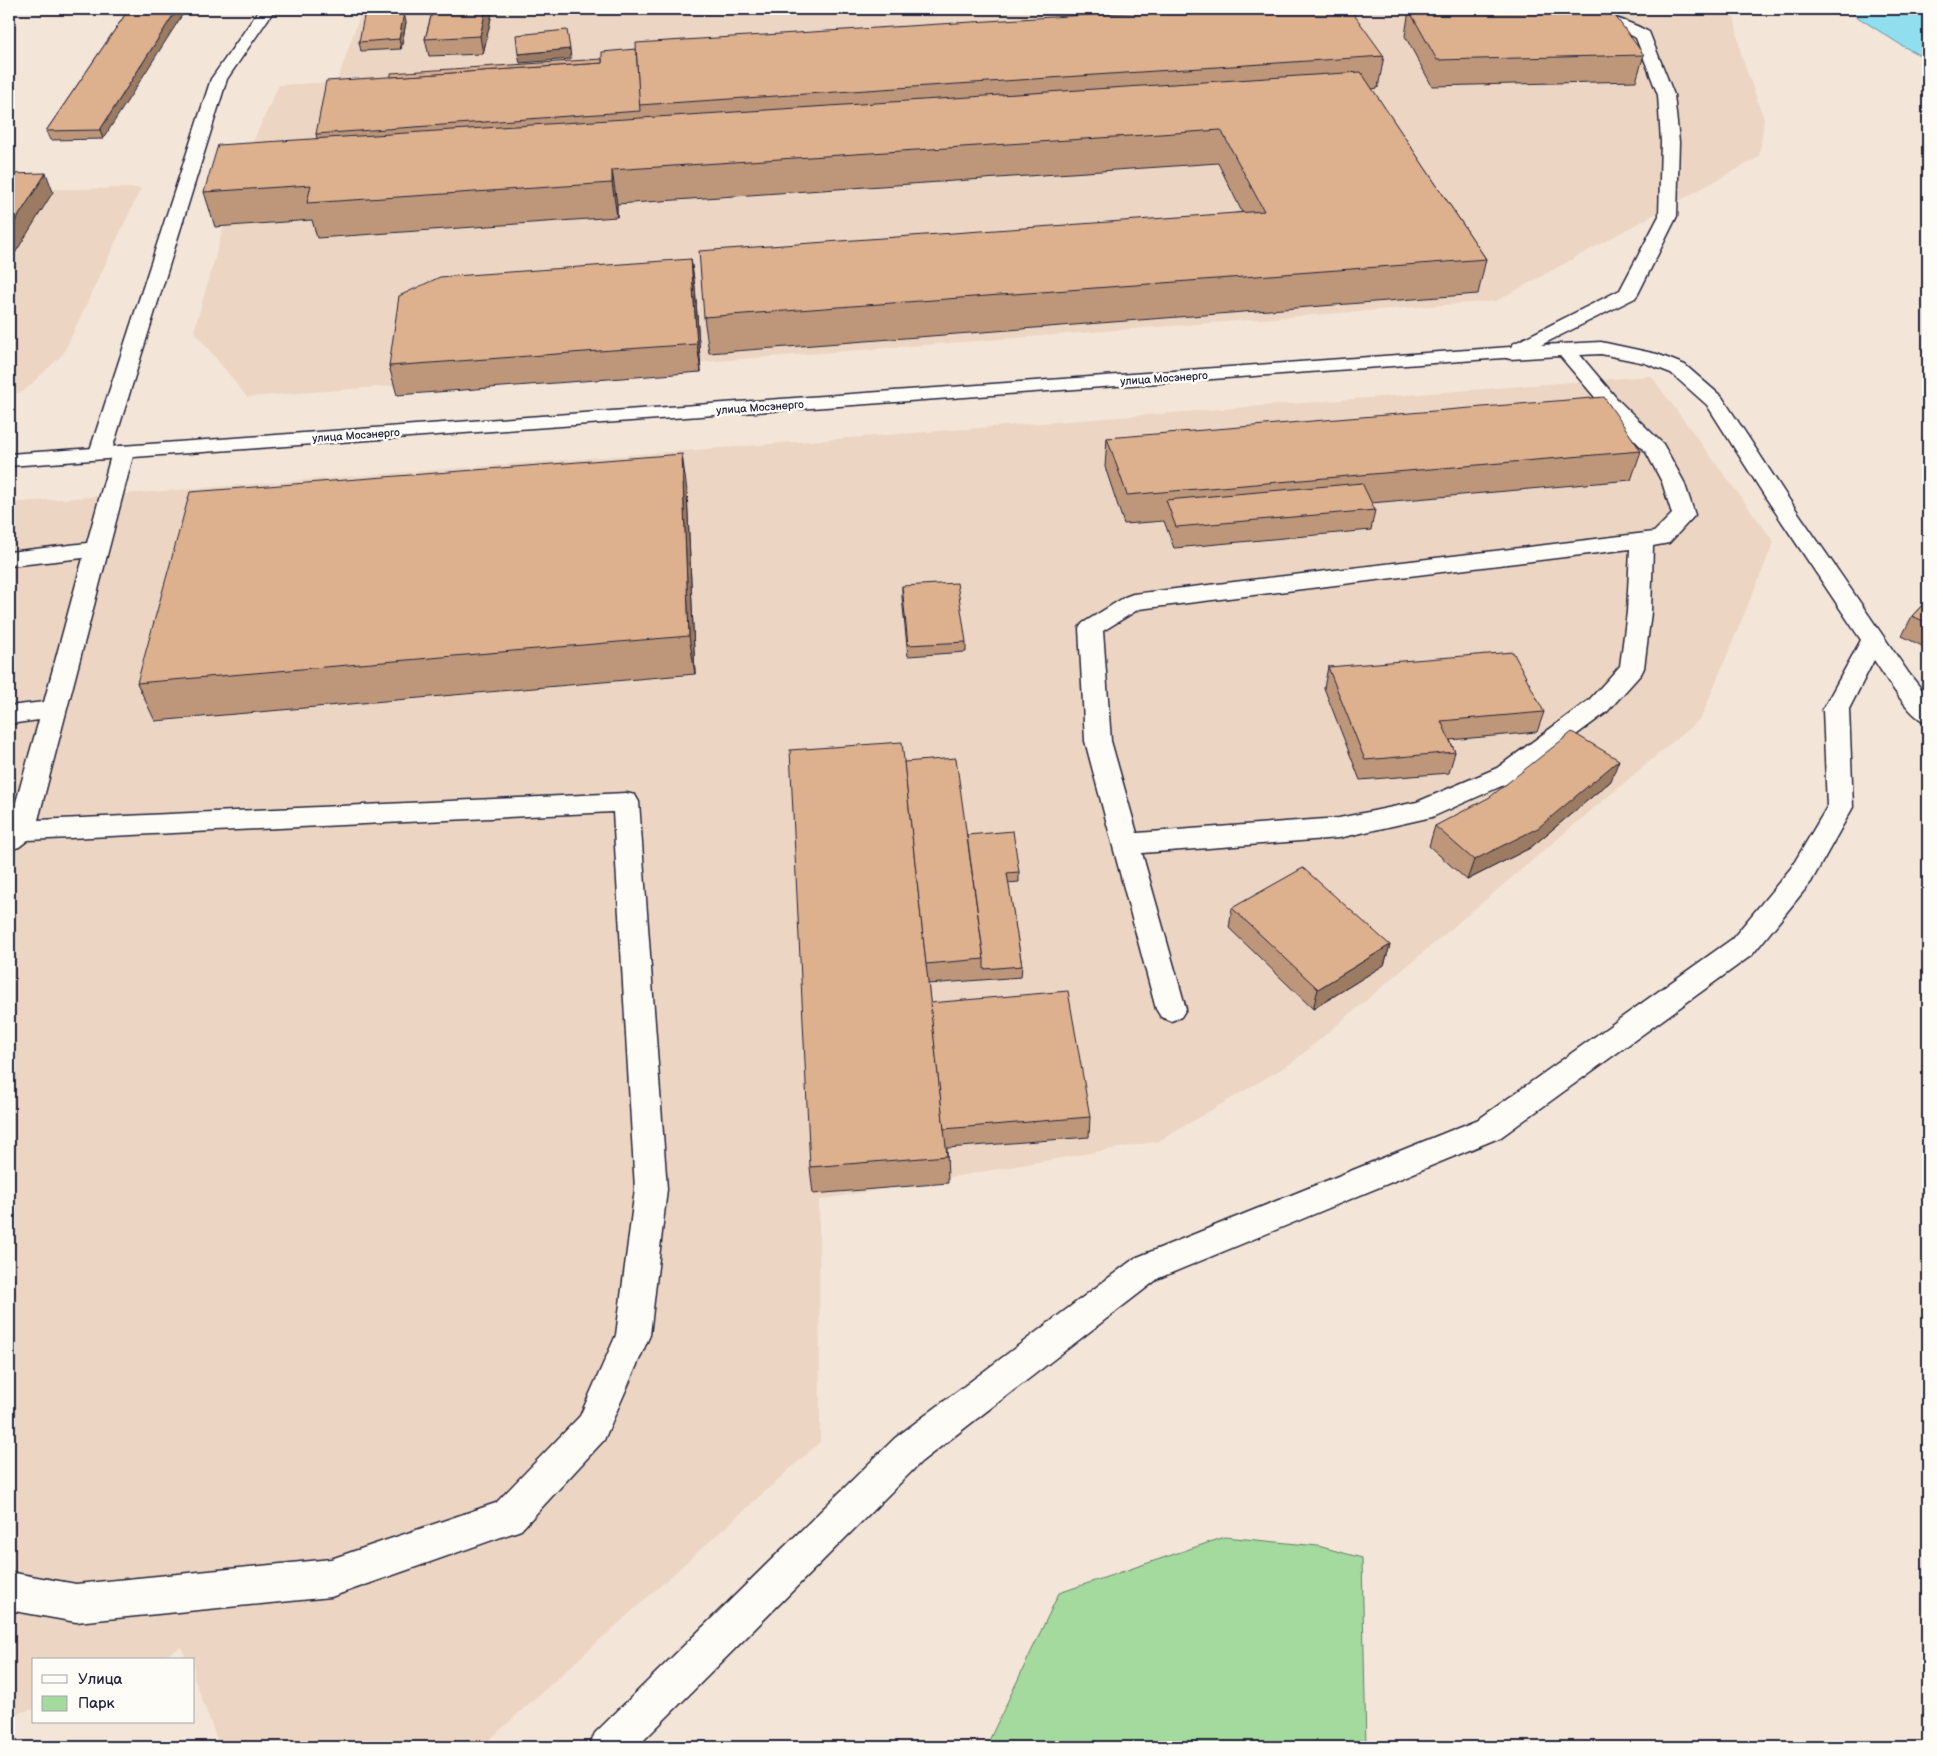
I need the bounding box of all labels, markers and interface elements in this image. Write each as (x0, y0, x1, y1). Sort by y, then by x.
street label: улица Мосэнерго (1120, 369, 1209, 388)
street label: улица Мосэнерго (716, 398, 805, 417)
street label: улица Мосэнерго (312, 426, 401, 445)
legend (32, 1658, 195, 1724)
text: Улица (78, 1670, 123, 1689)
text: Парк (78, 1694, 115, 1713)

